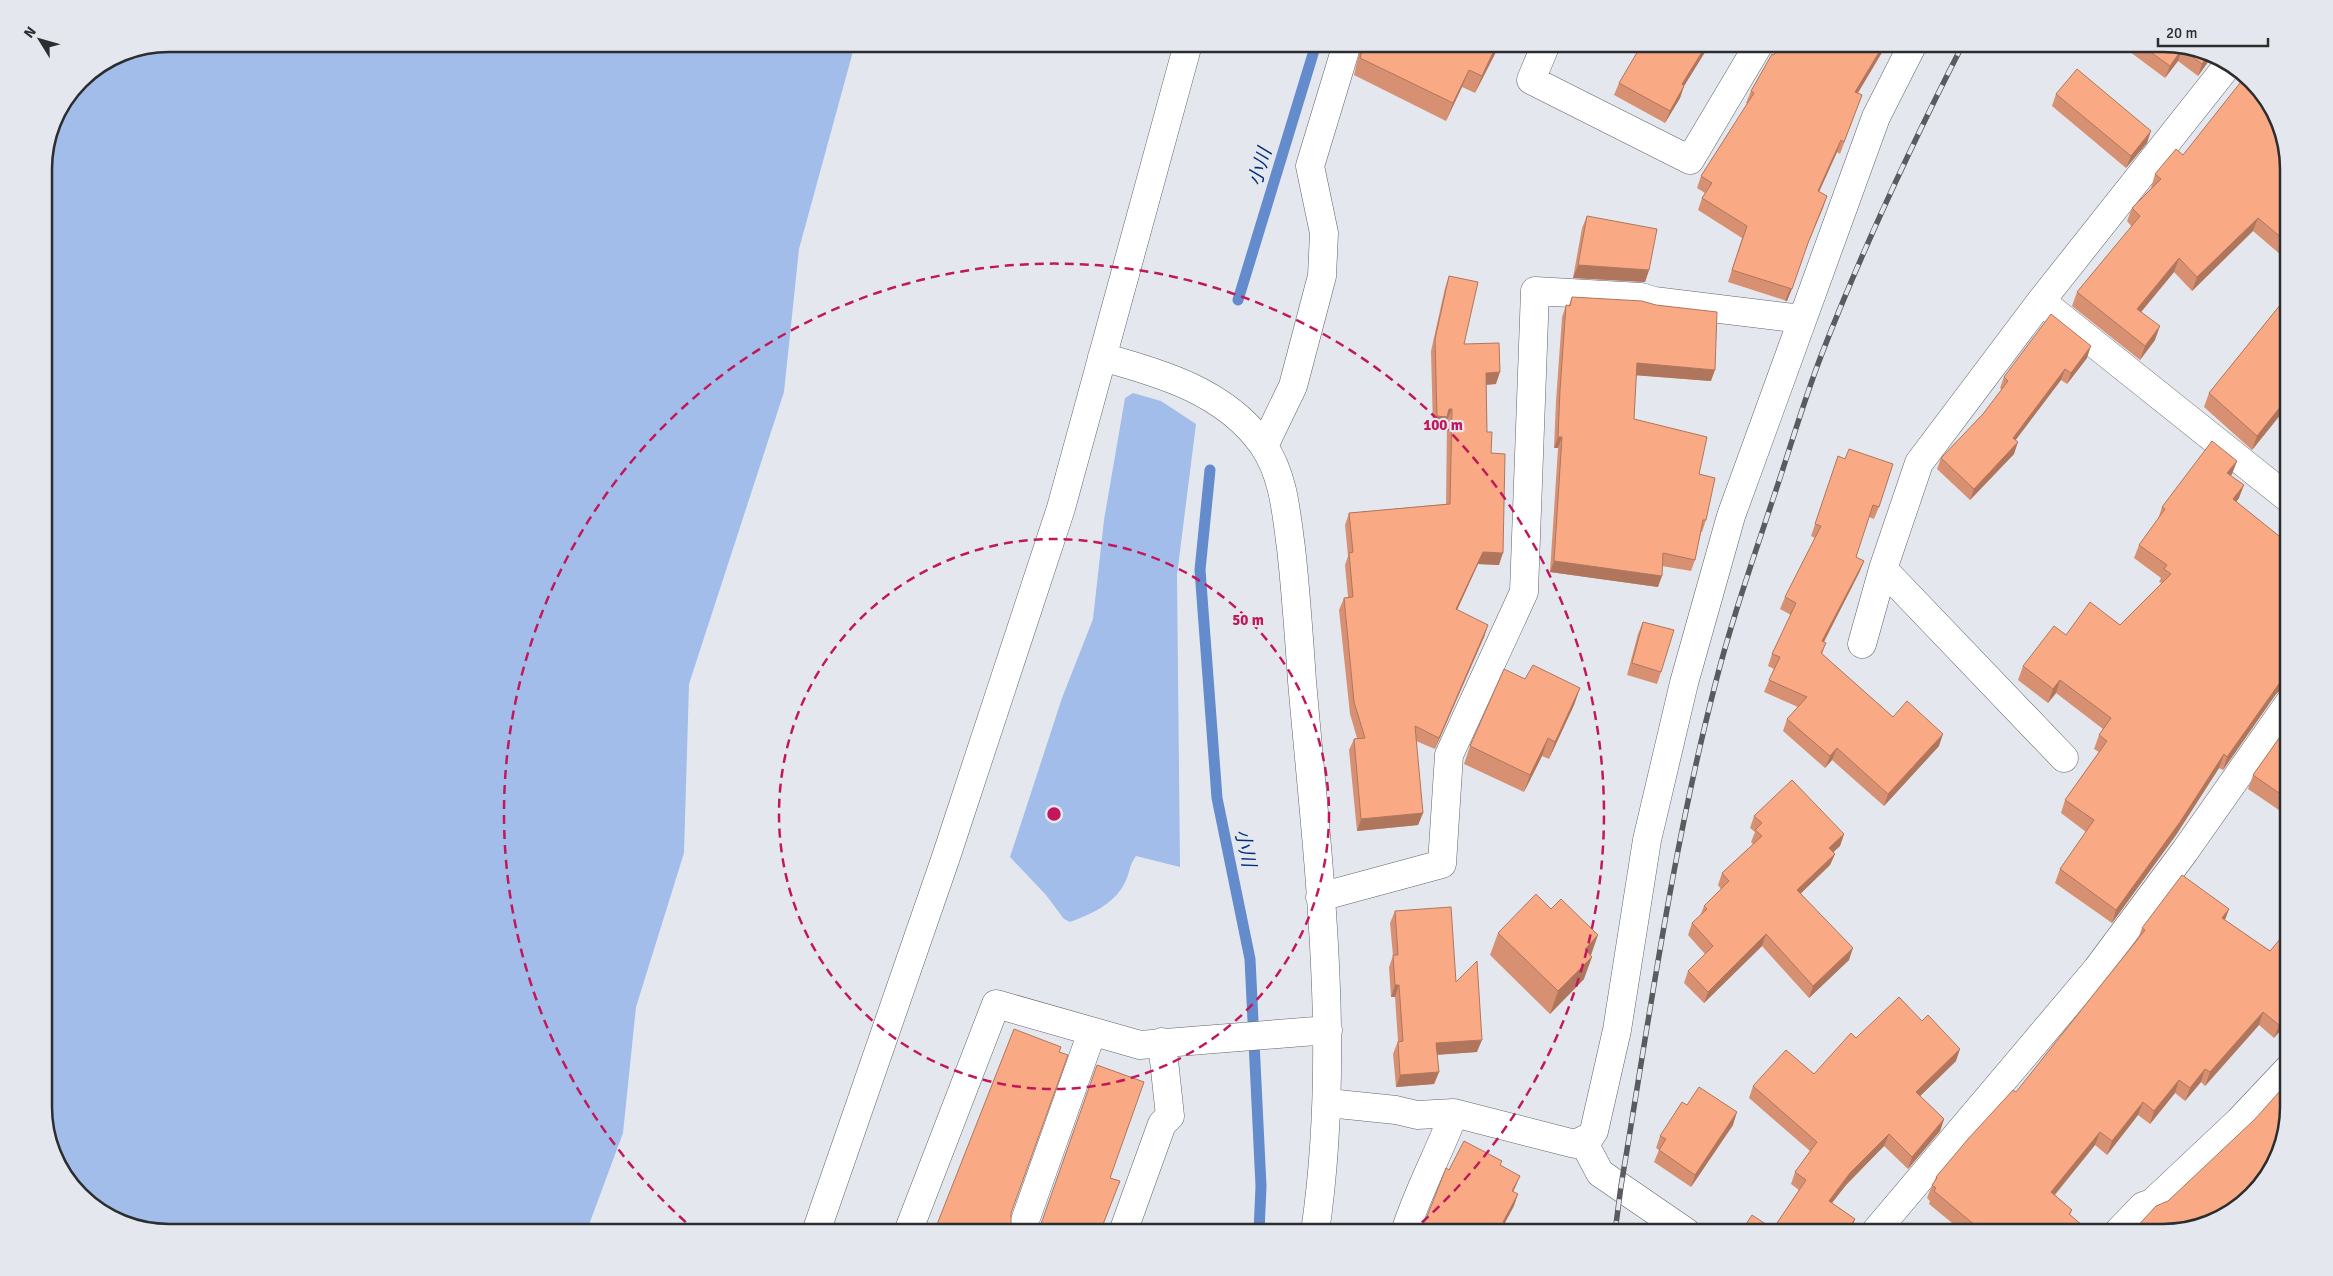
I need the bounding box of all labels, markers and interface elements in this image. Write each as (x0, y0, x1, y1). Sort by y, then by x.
north arrow (15, 15, 65, 65)
scale bar (2158, 15, 2268, 47)
text: N (20, 23, 40, 41)
text: 20 m (2166, 24, 2197, 42)
water label: 小川 (1243, 143, 1278, 189)
text: 100 m (1423, 416, 1463, 434)
text: 50 m (1232, 611, 1264, 629)
centre of rings (1045, 805, 1063, 823)
water label: 小川 (1229, 827, 1261, 871)

